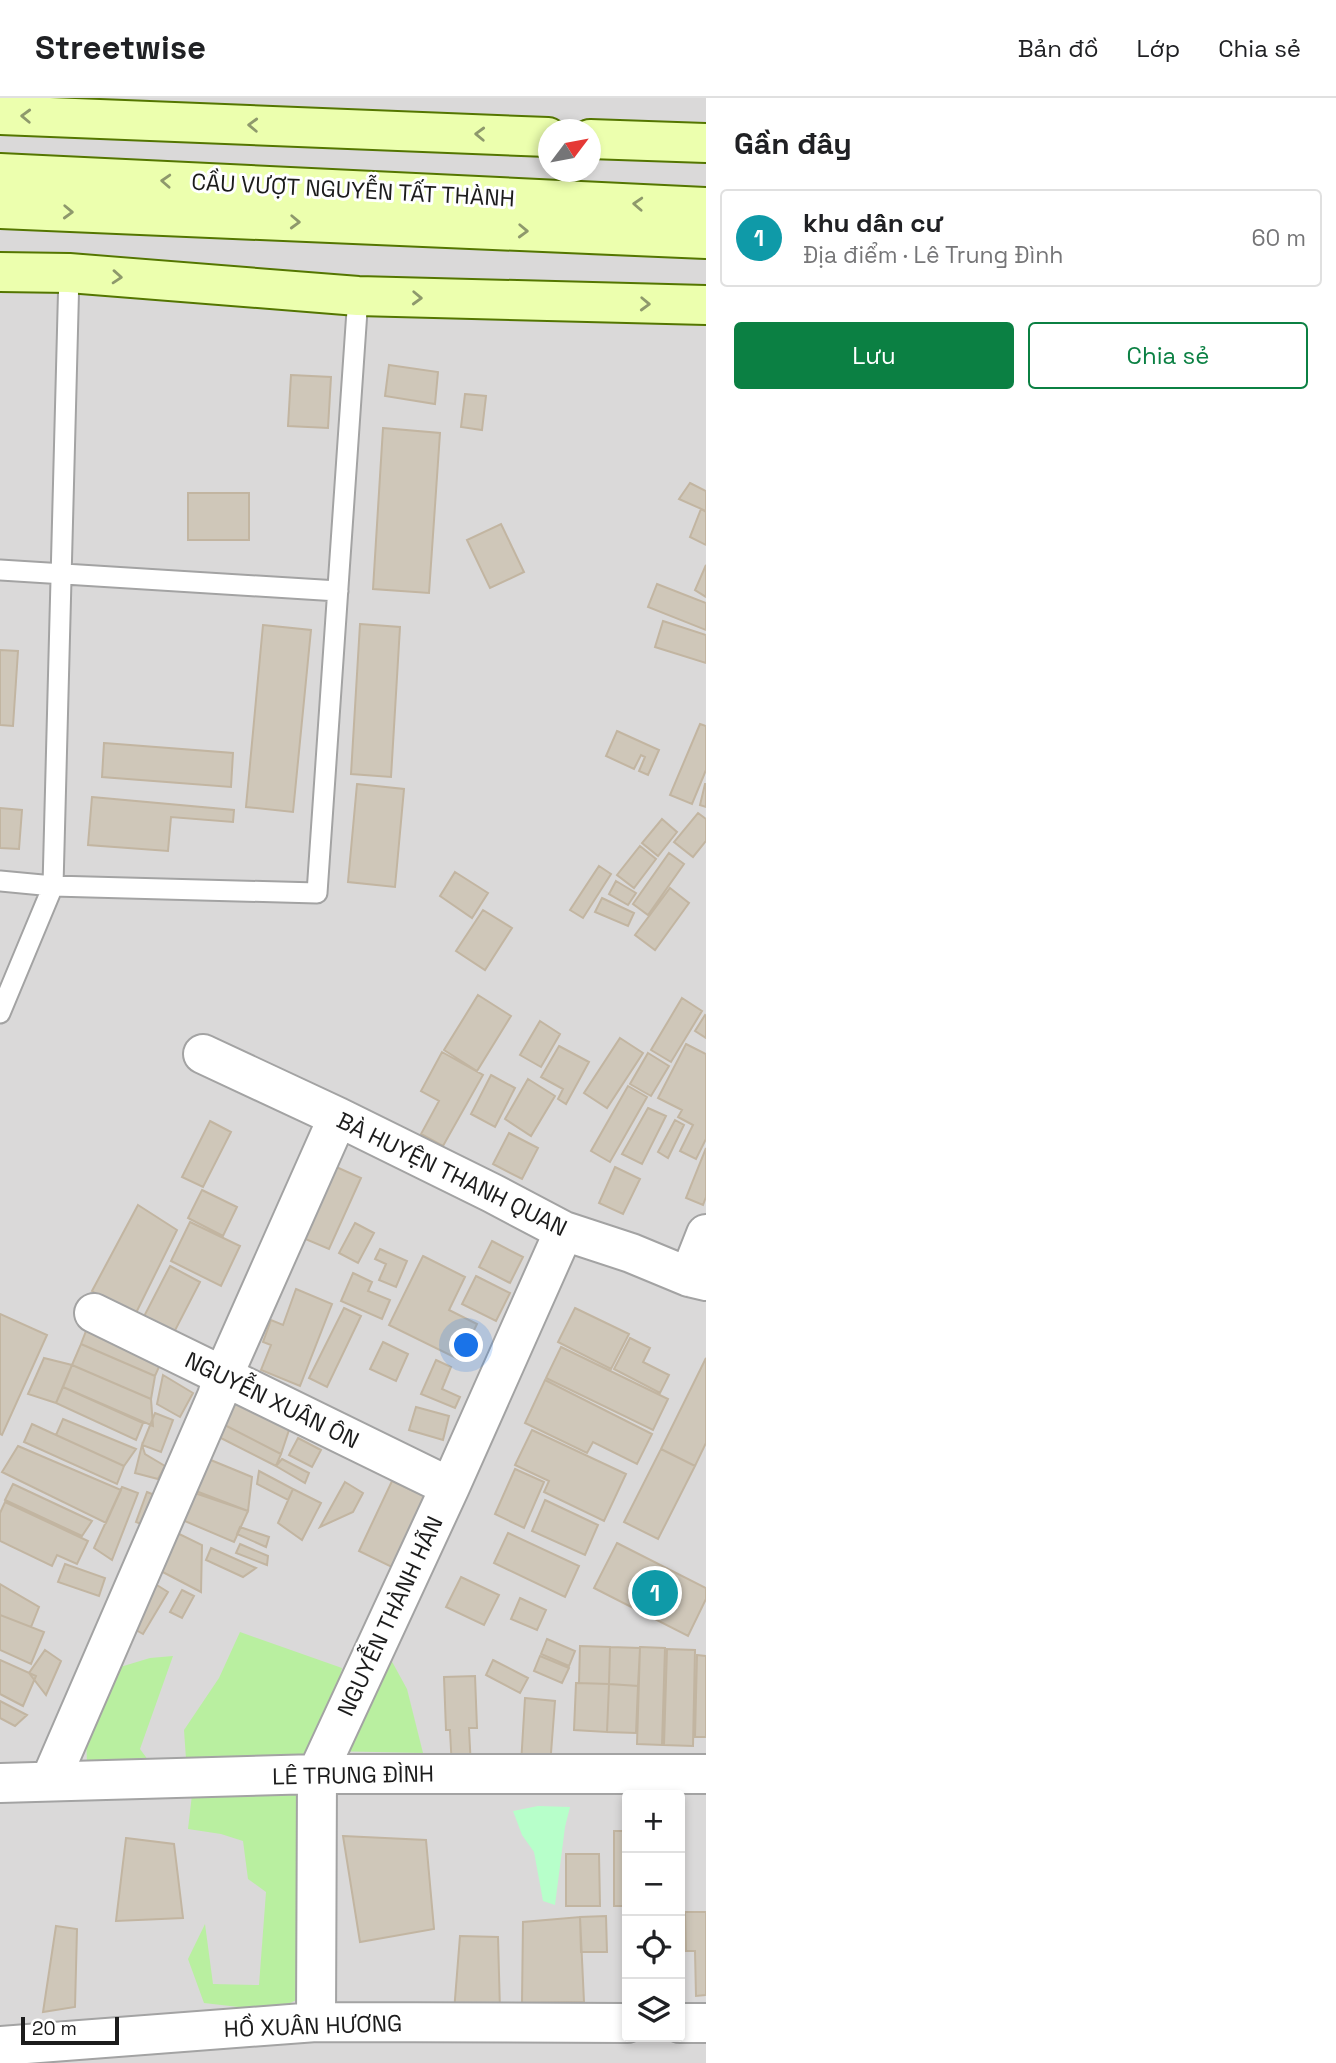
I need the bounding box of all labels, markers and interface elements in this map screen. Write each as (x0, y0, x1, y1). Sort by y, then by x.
text: Streetwise (35, 27, 206, 69)
text: Bản đồ (1018, 33, 1099, 64)
text: Lớp (1137, 33, 1180, 64)
text: Chia sẻ (1218, 33, 1301, 64)
one-way arrow (20, 108, 31, 123)
one-way arrow (247, 117, 258, 132)
north arrow (538, 119, 601, 182)
text: Gần đây (734, 124, 852, 163)
one-way arrow (475, 127, 486, 142)
street label: CẦU VƯỢT NGUYỄN TẤT THÀNH (191, 164, 516, 213)
one-way arrow (160, 173, 171, 188)
one-way arrow (632, 196, 643, 211)
one-way arrow (63, 204, 74, 219)
text: khu dân cư (803, 206, 943, 240)
one-way arrow (290, 214, 301, 229)
text: 1 (754, 223, 764, 253)
text: 60 m (1251, 223, 1306, 253)
one-way arrow (518, 224, 529, 239)
text: Địa điểm · Lê Trung Đình (803, 240, 1063, 270)
one-way arrow (112, 269, 123, 284)
one-way arrow (412, 290, 423, 305)
one-way arrow (640, 296, 651, 311)
button: Lưu (734, 322, 1014, 389)
button: Chia sẻ (1028, 322, 1308, 389)
street label: BÀ HUYỆN THANH QUAN (332, 1105, 572, 1243)
your location (449, 1328, 483, 1362)
street label: NGUYỄN XUÂN ÔN (180, 1342, 365, 1455)
street label: NGUYỄN THÀNH HÃN (328, 1510, 450, 1721)
pin: 1 (632, 1567, 678, 1619)
street label: LÊ TRUNG ĐÌNH (272, 1759, 434, 1791)
map controls (622, 1790, 685, 2042)
button: + (622, 1790, 685, 1853)
button: − (622, 1853, 685, 1916)
button: locate (622, 1916, 685, 1979)
button: layers (622, 1979, 685, 2042)
street label: HỒ XUÂN HƯƠNG (223, 2007, 403, 2044)
scale bar (21, 2014, 119, 2046)
text: 20 m (32, 2016, 77, 2041)

